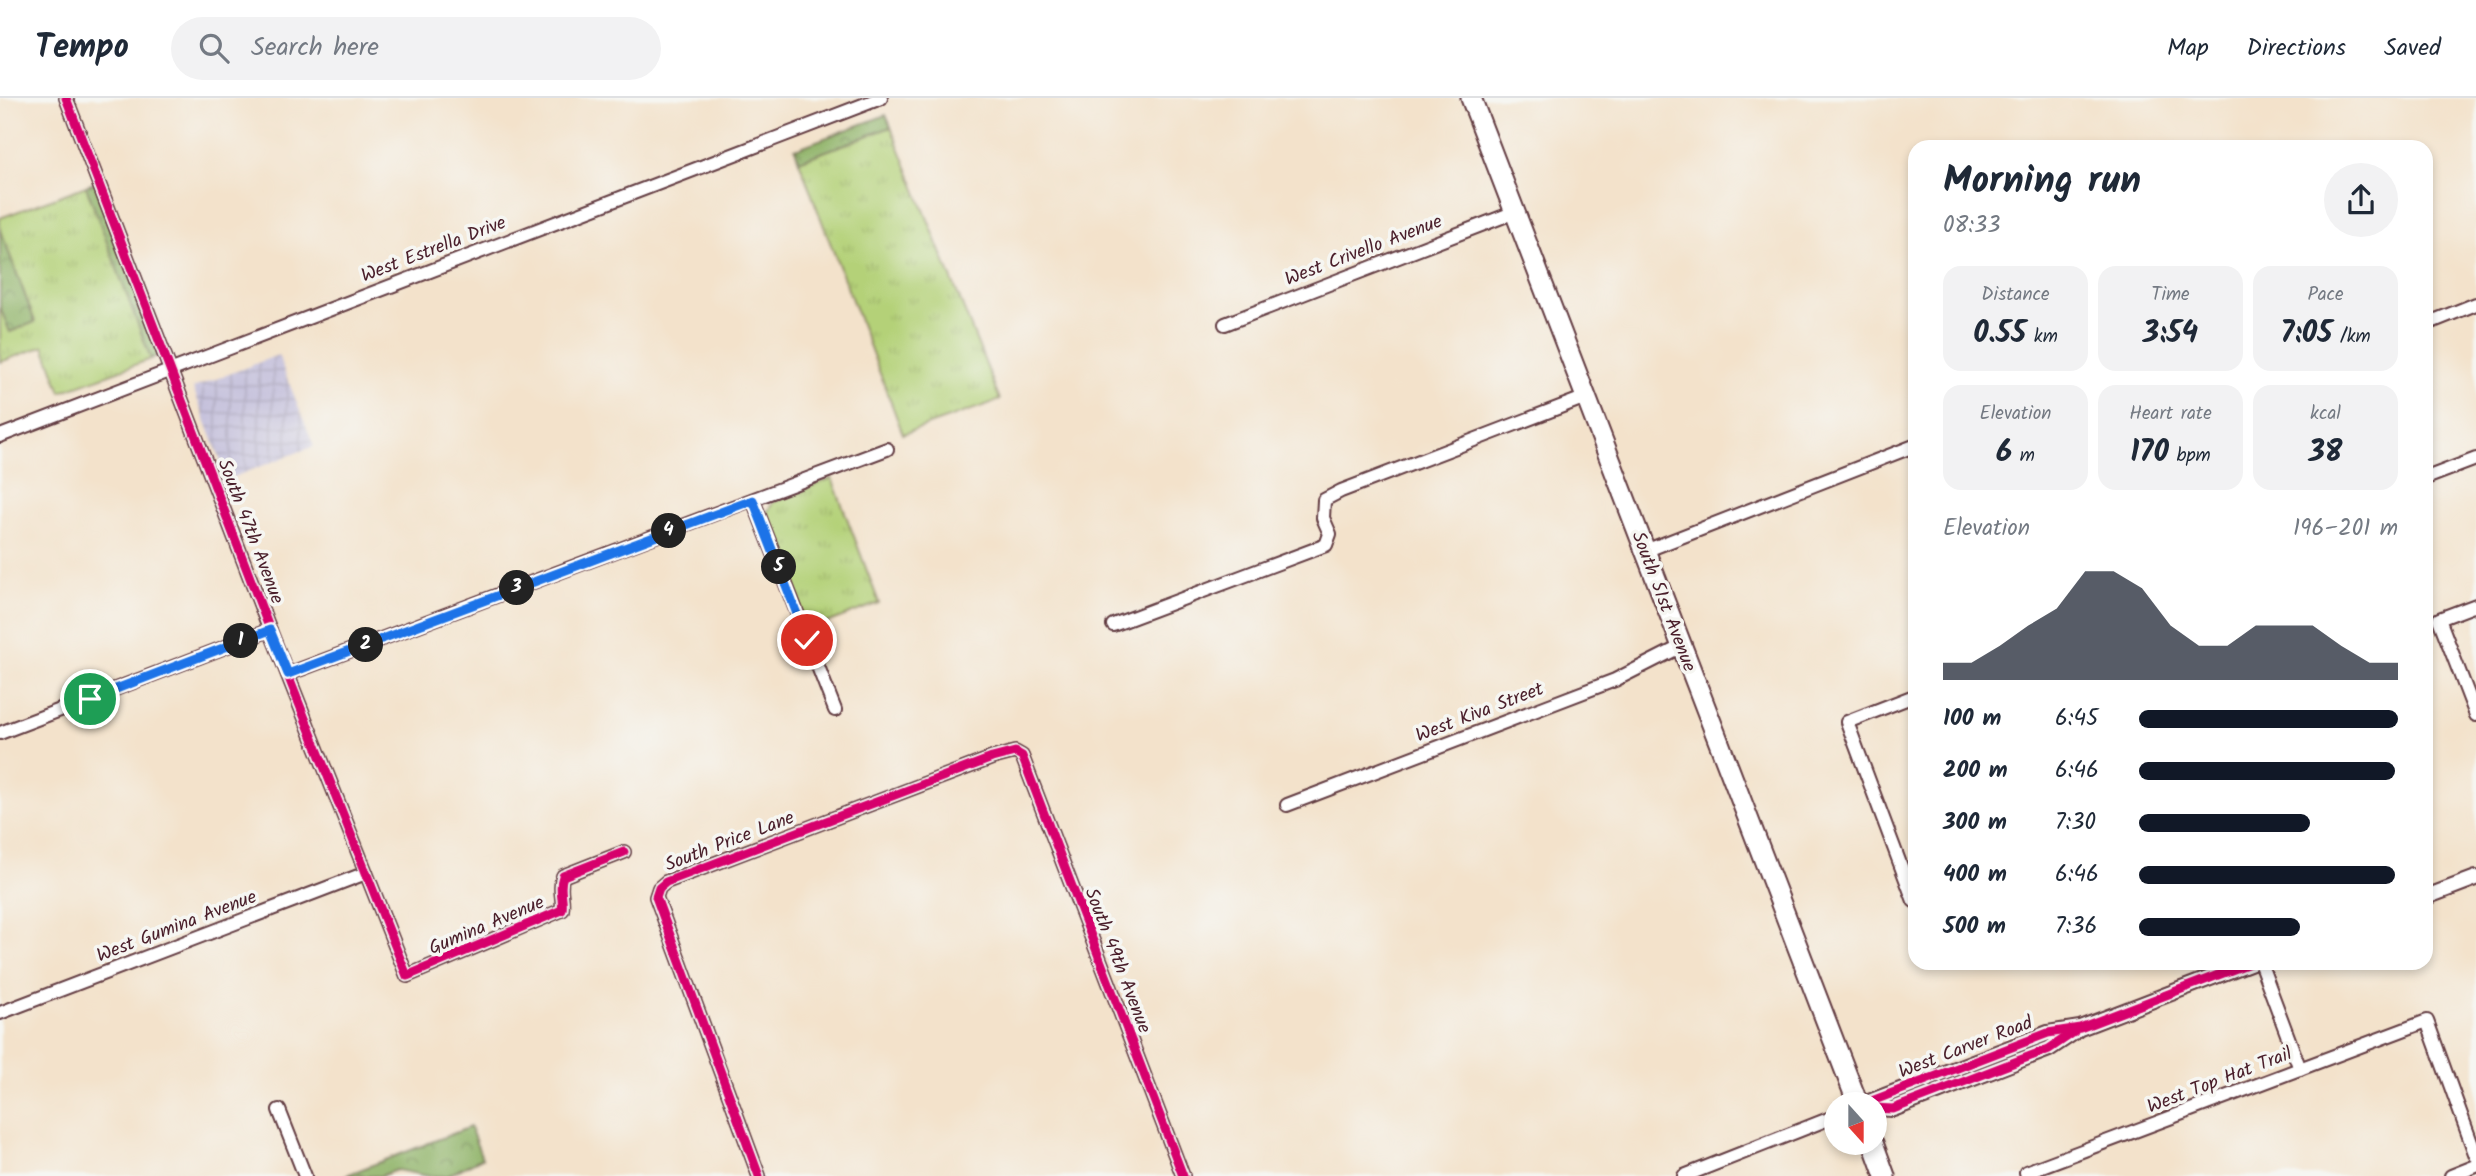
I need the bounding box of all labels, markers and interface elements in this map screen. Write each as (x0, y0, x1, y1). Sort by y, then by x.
search box (171, 17, 661, 80)
text: Tempo (35, 22, 129, 75)
text: Search here (251, 27, 379, 69)
icon: search (195, 29, 233, 67)
text: Map (2167, 29, 2209, 68)
text: Directions (2247, 29, 2346, 68)
text: Saved (2384, 29, 2441, 68)
text: Morning run (1943, 152, 2141, 212)
button: share (2324, 163, 2398, 237)
street label: West Crivello Avenue (1281, 207, 1447, 295)
street label: West Estrella Drive (357, 208, 511, 291)
text: 08:33 (1943, 208, 2000, 244)
text: Distance (1981, 280, 2050, 310)
text: Time (2151, 280, 2190, 310)
text: Pace (2307, 280, 2344, 310)
text: 0.55 (1973, 310, 2026, 358)
text: 3:54 (2143, 310, 2198, 358)
text: 7:05 (2280, 310, 2332, 358)
text: km (2026, 322, 2058, 352)
text: /km (2332, 322, 2371, 352)
text: Elevation (1980, 399, 2051, 429)
text: Heart rate (2129, 399, 2212, 429)
text: kcal (2310, 399, 2341, 429)
text: 6 (1996, 429, 2012, 477)
text: 170 (2130, 429, 2169, 477)
text: 38 (2308, 429, 2343, 477)
text: m (2012, 441, 2035, 471)
text: bpm (2169, 441, 2211, 471)
street label: South 47th Avenue (209, 455, 292, 609)
text: Elevation (1943, 511, 2030, 547)
text: 196–201 m (2293, 511, 2398, 547)
pin: 4 (652, 514, 686, 548)
text: 4 (663, 515, 674, 545)
street label: South 51st Avenue (1623, 527, 1704, 677)
pin: 5 (762, 550, 796, 584)
text: 5 (774, 551, 783, 581)
pin: 3 (500, 570, 534, 606)
text: 3 (511, 572, 522, 602)
pin (777, 610, 837, 670)
icon: check (788, 621, 826, 659)
pin: 1 (224, 624, 258, 658)
text: 1 (238, 625, 243, 655)
pin: 2 (348, 628, 384, 662)
text: 2 (360, 629, 371, 659)
pin (60, 669, 120, 729)
street label: West Kiva Street (1411, 674, 1549, 751)
icon: arrive (71, 680, 109, 718)
text: 100 m (1943, 701, 2001, 737)
text: 6:45 (2055, 701, 2098, 737)
text: 200 m (1943, 753, 2008, 789)
text: 6:46 (2055, 753, 2099, 789)
street label: South Price Lane (661, 803, 799, 880)
text: 300 m (1943, 805, 2007, 841)
text: 7:30 (2055, 805, 2096, 841)
text: 400 m (1943, 857, 2007, 893)
text: 6:46 (2055, 857, 2099, 893)
street label: West Gumina Avenue (92, 882, 262, 971)
street label: South 49th Avenue (1076, 884, 1159, 1038)
street label: Gumina Avenue (424, 888, 550, 964)
text: 500 m (1943, 909, 2006, 945)
text: 7:36 (2055, 909, 2097, 945)
street label: West Carver Road (1894, 1008, 2038, 1087)
street label: West Top Hat Trail (2143, 1039, 2297, 1122)
north arrow (1824, 1092, 1886, 1155)
map controls (1824, 1092, 1887, 1155)

